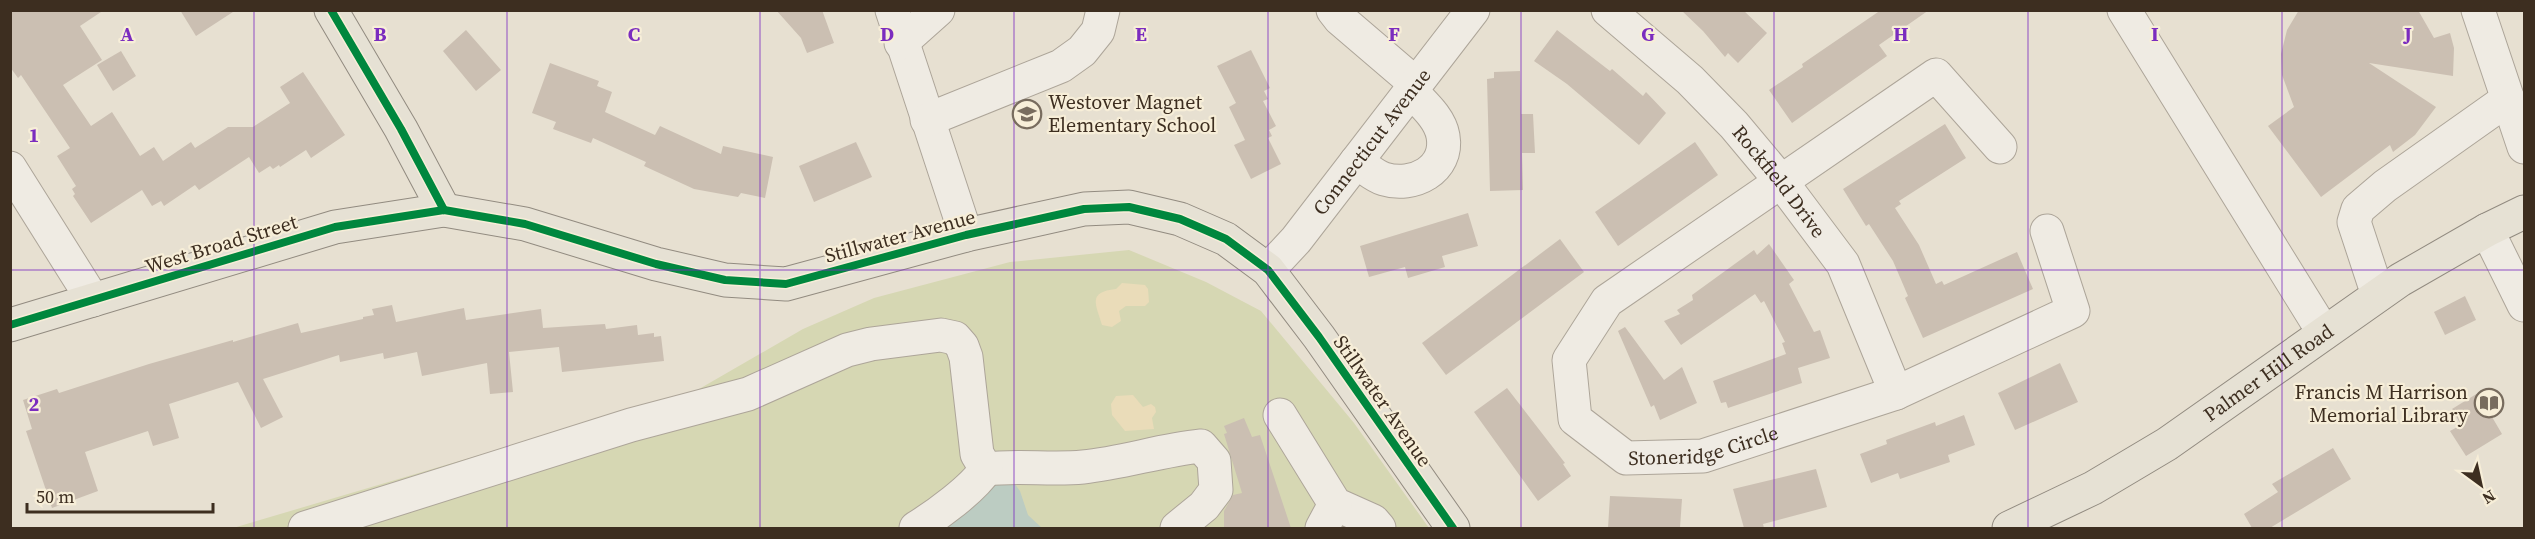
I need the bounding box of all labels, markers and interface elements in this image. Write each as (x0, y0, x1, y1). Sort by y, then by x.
text: A (120, 20, 134, 48)
text: B (373, 20, 387, 48)
text: C (628, 20, 640, 48)
text: D (880, 20, 894, 48)
text: E (1135, 20, 1147, 48)
text: F (1388, 20, 1400, 48)
text: G (1641, 20, 1655, 48)
text: H (1893, 20, 1909, 48)
text: I (2151, 20, 2159, 48)
text: J (2402, 20, 2412, 48)
street label: Connecticut Avenue (1306, 62, 1437, 221)
place label: Westover Magnet Elementary School (1048, 88, 1216, 139)
school or university icon: Westover Magnet Elementary School (1011, 98, 1043, 130)
street label: Rockfield Drive (1726, 119, 1833, 244)
text: 1 (29, 121, 39, 149)
street label: Stillwater Avenue (822, 202, 978, 270)
street label: West Broad Street (142, 207, 301, 280)
street label: Palmer Hill Road (2198, 317, 2339, 428)
street label: Stillwater Avenue (1327, 330, 1439, 472)
place label: Francis M Harrison Memorial Library (2295, 378, 2469, 429)
library icon: Francis M Harrison Memorial Library (2473, 387, 2505, 419)
text: 2 (29, 390, 40, 418)
street label: Stoneridge Circle (1628, 418, 1782, 472)
north arrow (2451, 455, 2511, 515)
scale bar (27, 476, 213, 514)
text: 50 m (36, 484, 74, 509)
text: N (2478, 485, 2500, 510)

